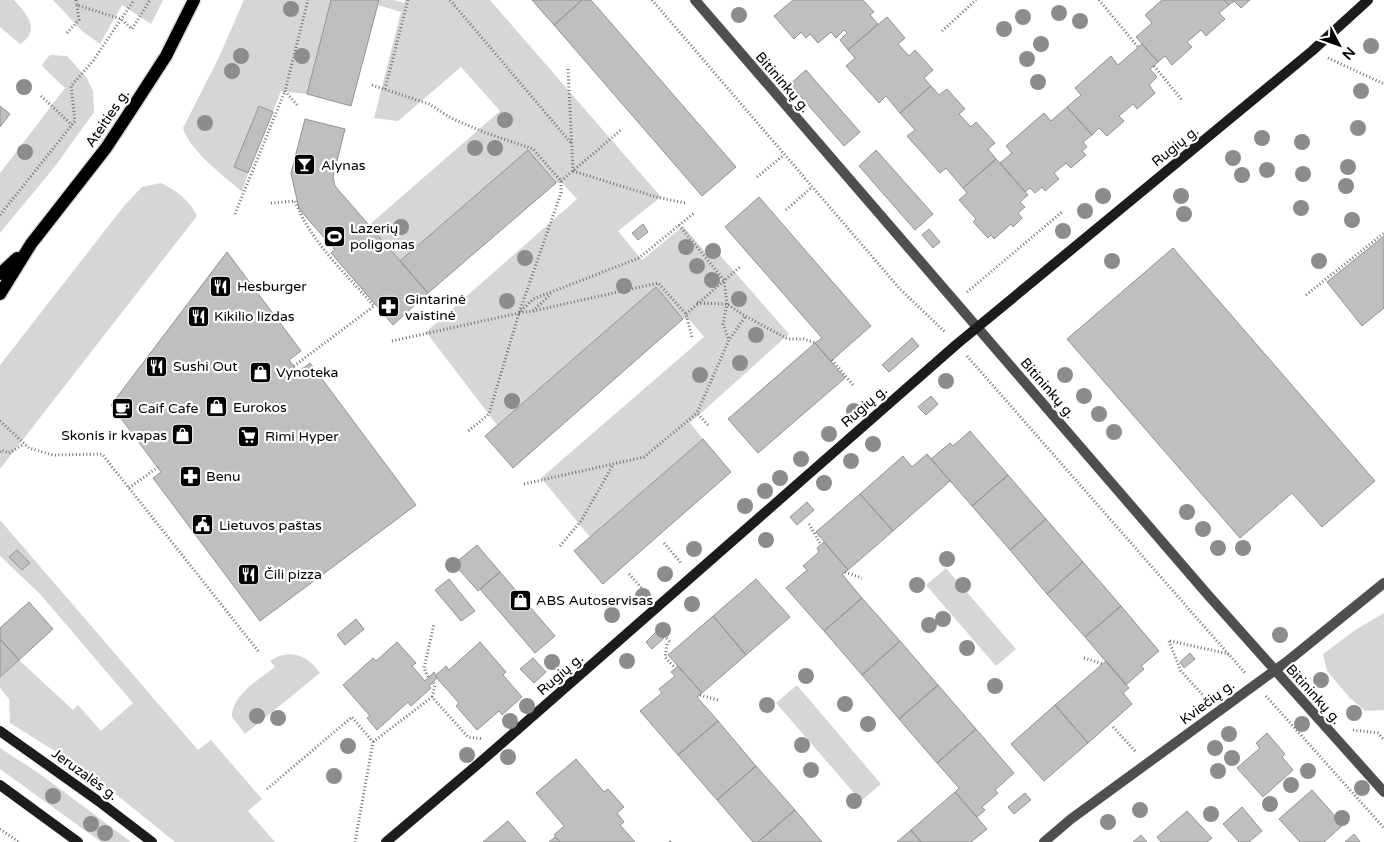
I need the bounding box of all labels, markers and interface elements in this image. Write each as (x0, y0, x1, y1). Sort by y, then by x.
north arrow (1314, 20, 1364, 70)
text: N (1338, 43, 1359, 63)
street label: Bitininkų g. (752, 49, 814, 116)
street label: Ateities g. (82, 86, 133, 151)
street label: Rugių g. (1148, 122, 1202, 170)
bar icon: Alynas (293, 153, 317, 177)
place label: Alynas (321, 157, 366, 174)
place label: Lazerių poligonas (350, 220, 415, 253)
sports icon: Lazerių poligonas (322, 224, 346, 248)
restaurant icon: Hesburger (209, 274, 233, 298)
place label: Hesburger (237, 278, 307, 295)
place label: Gintarinė vaistinė (405, 291, 466, 324)
pharmacy icon: Gintarinė vaistinė (377, 295, 401, 319)
restaurant icon: Kikilio lizdas (186, 304, 210, 328)
place label: Kikilio lizdas (214, 308, 295, 325)
restaurant icon: Sushi Out (145, 354, 169, 378)
street label: Bitininkų g. (1017, 355, 1079, 422)
place label: Sushi Out (173, 358, 238, 375)
shop icon: Vynoteka (248, 360, 272, 384)
place label: Vynoteka (276, 364, 338, 381)
street label: Rugių g. (838, 382, 891, 431)
shop icon: Eurokos (205, 395, 229, 419)
cafe icon: Caif Cafe (110, 396, 134, 420)
place label: Eurokos (233, 399, 287, 416)
place label: Caif Cafe (138, 400, 198, 417)
shop icon: Skonis ir kvapas (171, 423, 195, 447)
supermarket icon: Rimi Hyper (237, 424, 261, 448)
place label: Skonis ir kvapas (61, 427, 167, 444)
place label: Rimi Hyper (265, 428, 339, 445)
pharmacy icon: Benu (178, 464, 202, 488)
place label: Benu (206, 468, 241, 485)
public building icon: Lietuvos paštas (191, 513, 215, 537)
place label: Lietuvos paštas (219, 517, 322, 534)
restaurant icon: Čili pizza (236, 562, 260, 586)
place label: Čili pizza (264, 566, 322, 583)
shop icon: ABS Autoservisas (508, 588, 532, 612)
place label: ABS Autoservisas (536, 592, 653, 609)
street label: Rugių g. (534, 650, 587, 699)
street label: Bitininkų g. (1282, 661, 1345, 728)
street label: Kviečių g. (1177, 676, 1238, 728)
street label: Jeruzalės g. (48, 745, 121, 804)

